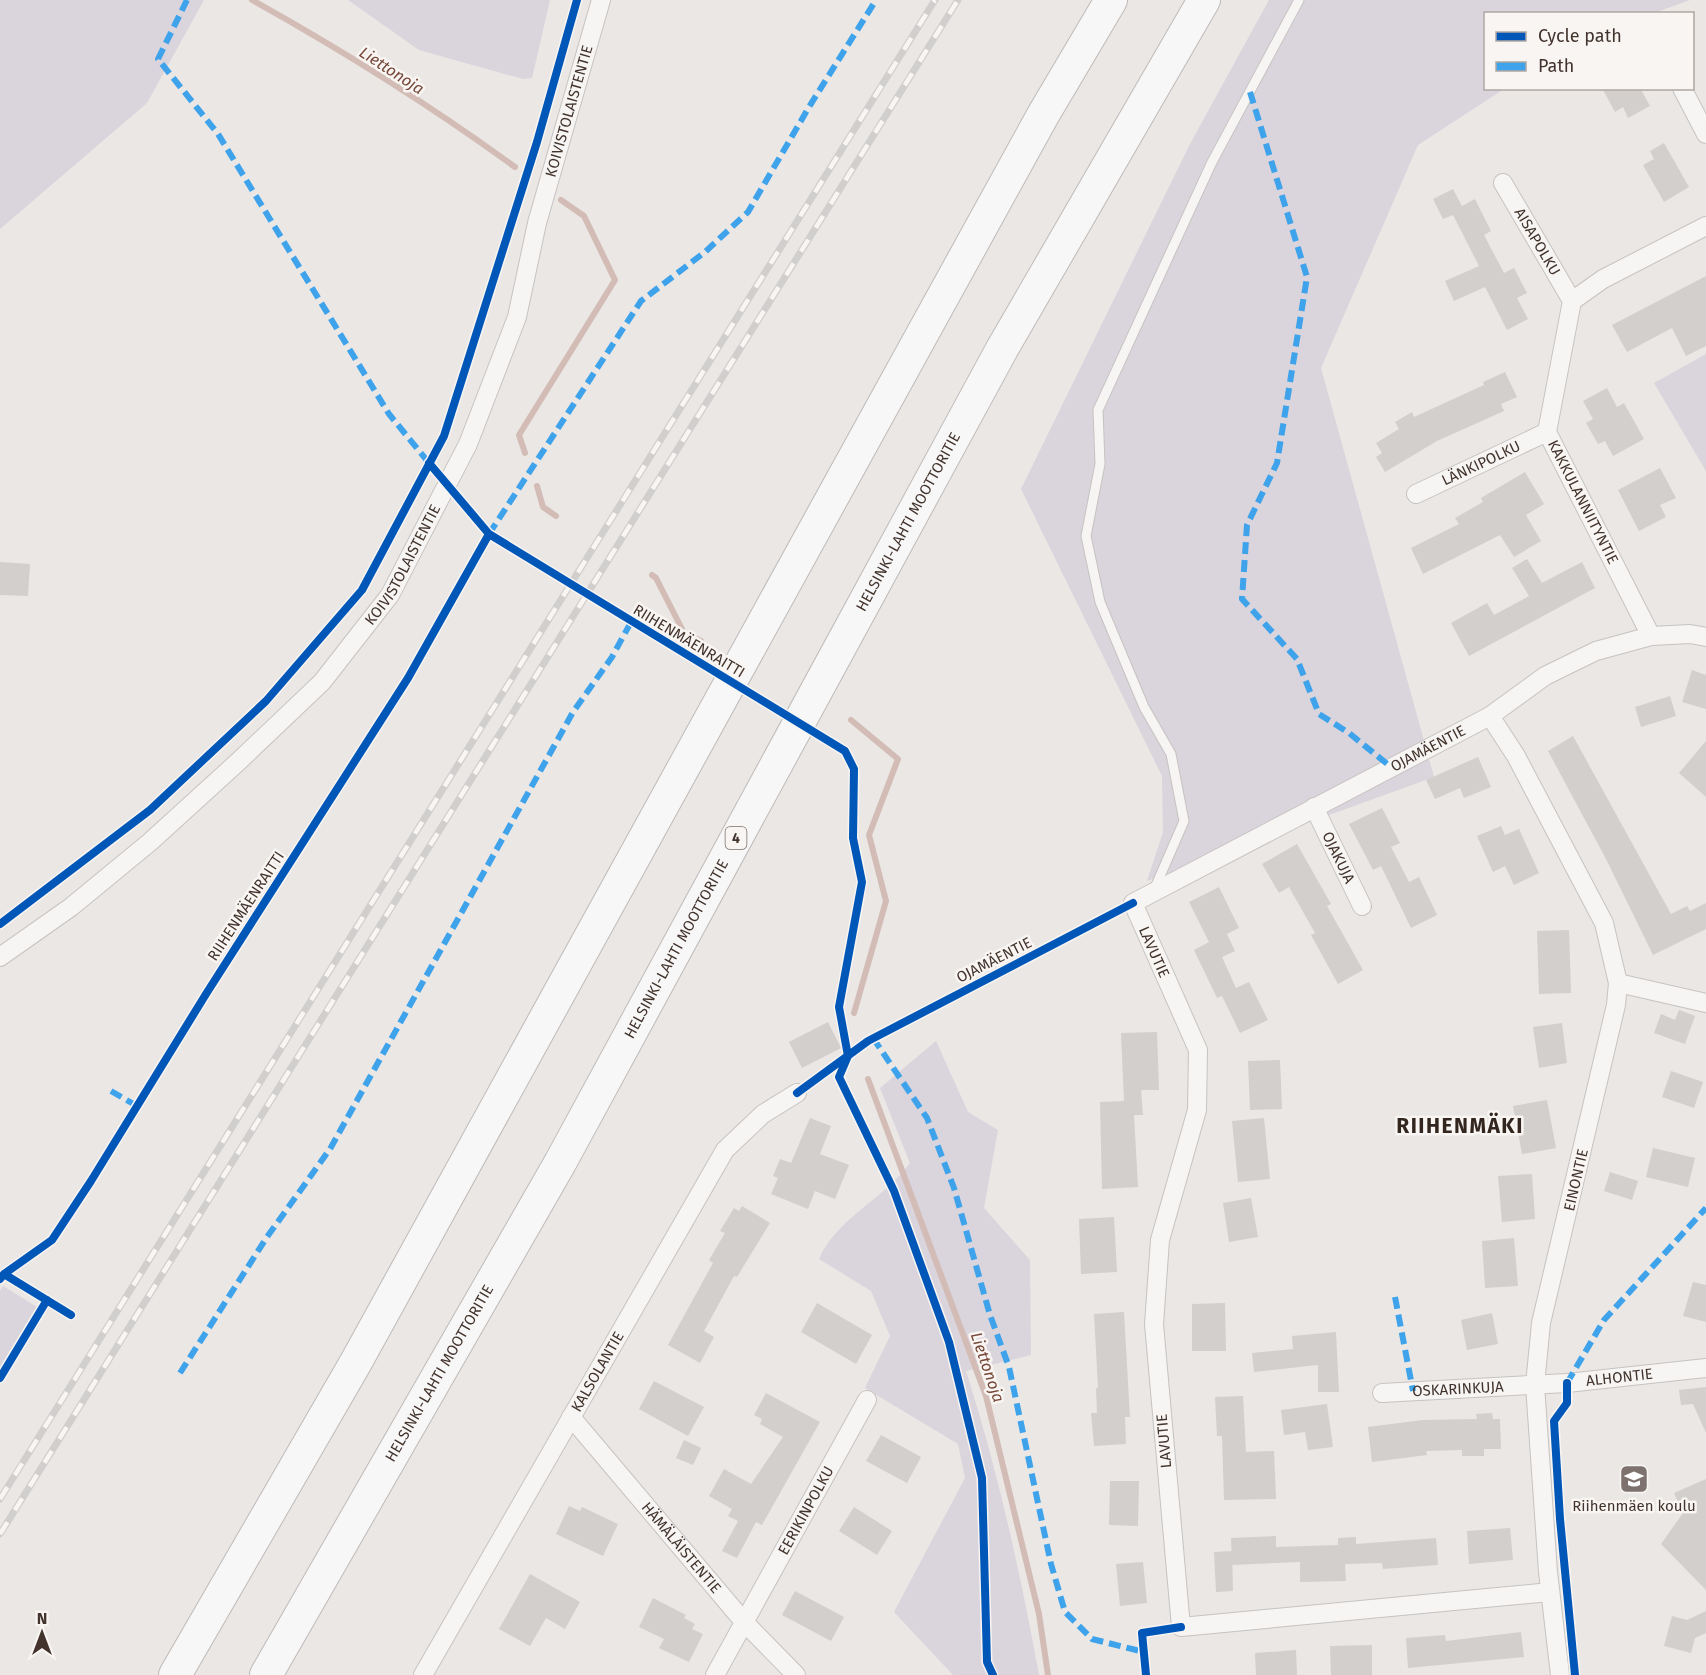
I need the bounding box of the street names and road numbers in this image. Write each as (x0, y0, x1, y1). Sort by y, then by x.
street label: KOIVISTOLAISTENTIE (542, 43, 597, 179)
street label: AISAPOLKU (1511, 205, 1564, 279)
street label: HELSINKI-LAHTI MOOTTORITIE (852, 429, 964, 614)
street label: LÄNKIPOLKU (1439, 437, 1523, 489)
street label: KAKKULANNIITYNTIE (1544, 437, 1622, 567)
street label: KOIVISTOLAISTENTIE (361, 501, 444, 629)
street label: RIIHENMÄENRAITTI (630, 601, 748, 681)
street label: OJAMÄENTIE (1387, 721, 1469, 776)
road number: 4 (726, 827, 746, 849)
street label: OJAKUJA (1318, 829, 1359, 887)
street label: RIIHENMÄENRAITTI (204, 848, 288, 964)
street label: HELSINKI-LAHTI MOOTTORITIE (620, 856, 732, 1042)
street label: LAVUTIE (1135, 924, 1173, 980)
street label: OJAMÄENTIE (953, 933, 1035, 987)
street label: EINONTIE (1560, 1147, 1592, 1213)
street label: HELSINKI-LAHTI MOOTTORITIE (381, 1282, 497, 1465)
street label: KALSOLANTIE (567, 1328, 628, 1415)
street label: ALHONTIE (1585, 1365, 1654, 1390)
street label: OSKARINKUJA (1412, 1377, 1504, 1400)
street label: LAVUTIE (1153, 1413, 1175, 1469)
street label: EERIKINPOLKU (774, 1463, 838, 1558)
street label: HÄMÄLÄISTENTIE (638, 1498, 725, 1597)

